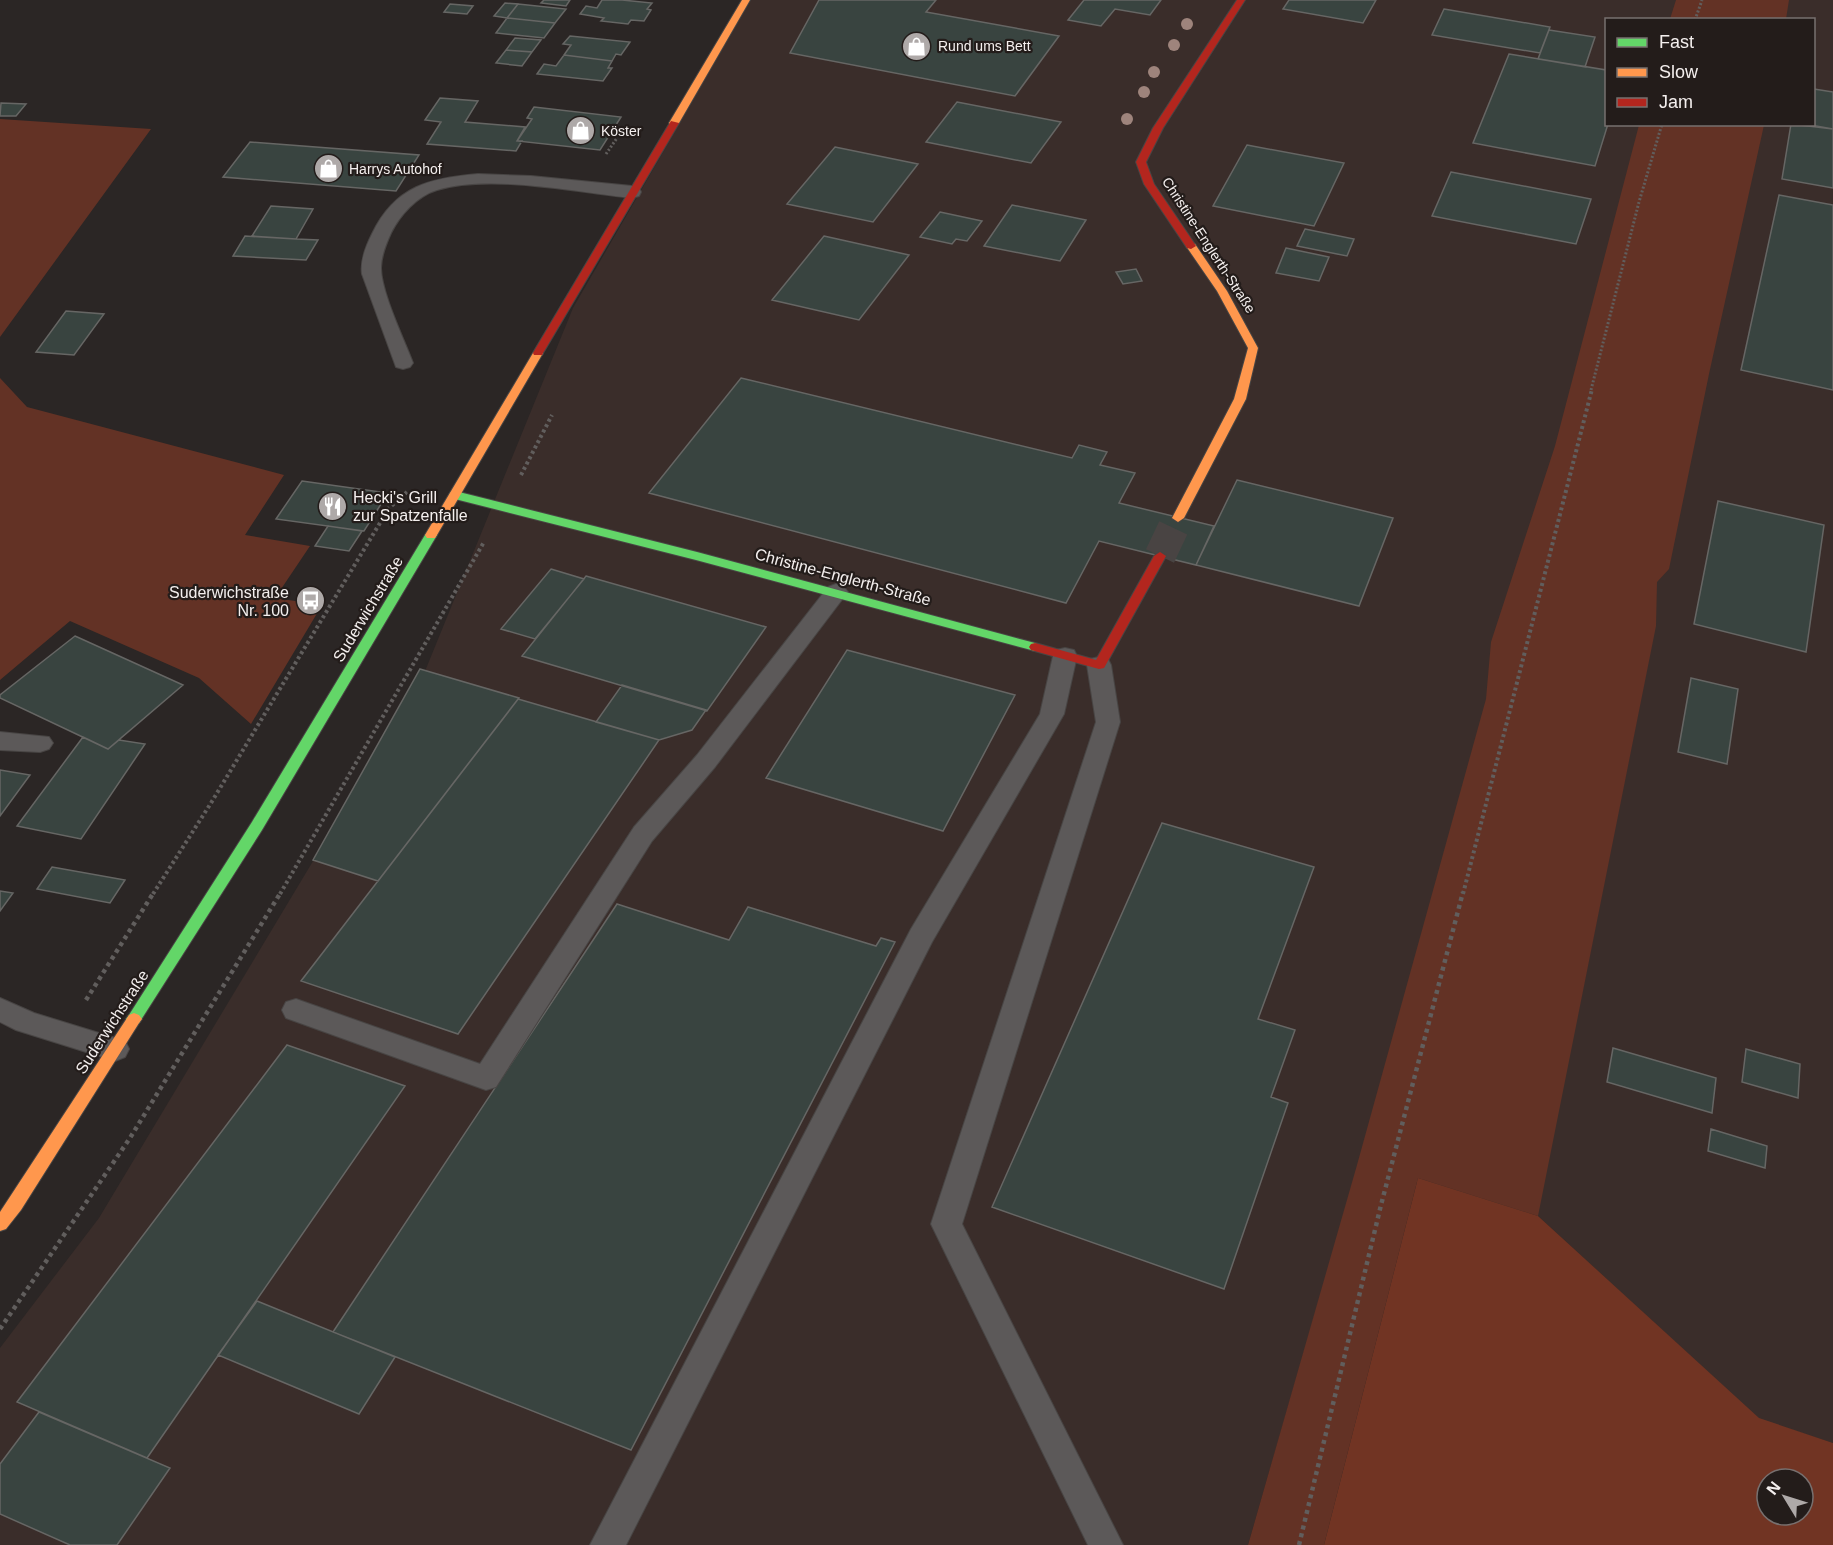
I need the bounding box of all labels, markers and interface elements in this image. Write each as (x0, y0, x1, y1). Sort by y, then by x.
legend (1605, 18, 1815, 126)
shop icon: Rund ums Bett (901, 30, 933, 62)
text: Fast (1659, 32, 1694, 52)
place label: Rund ums Bett (938, 38, 1031, 54)
text: Slow (1659, 62, 1699, 82)
text: Jam (1659, 92, 1693, 112)
shop icon: Köster (564, 115, 596, 147)
place label: Köster (601, 123, 642, 139)
shop icon: Harrys Autohof (312, 153, 344, 185)
place label: Harrys Autohof (349, 161, 442, 177)
street label: Christine-Englerth-Straße (1159, 174, 1259, 316)
place label: Hecki's Grill zur Spatzenfalle (353, 489, 468, 524)
restaurant icon: Hecki's Grill zur Spatzenfalle (316, 490, 348, 522)
street label: Christine-Englerth-Straße (753, 545, 933, 609)
street label: Suderwichstraße (330, 553, 406, 665)
place label: Suderwichstraße Nr. 100 (169, 584, 289, 619)
bus stop icon: Suderwichstraße Nr. 100 (294, 585, 326, 617)
street label: Suderwichstraße (72, 967, 152, 1077)
north arrow (1755, 1467, 1815, 1527)
text: N (1763, 1478, 1784, 1498)

